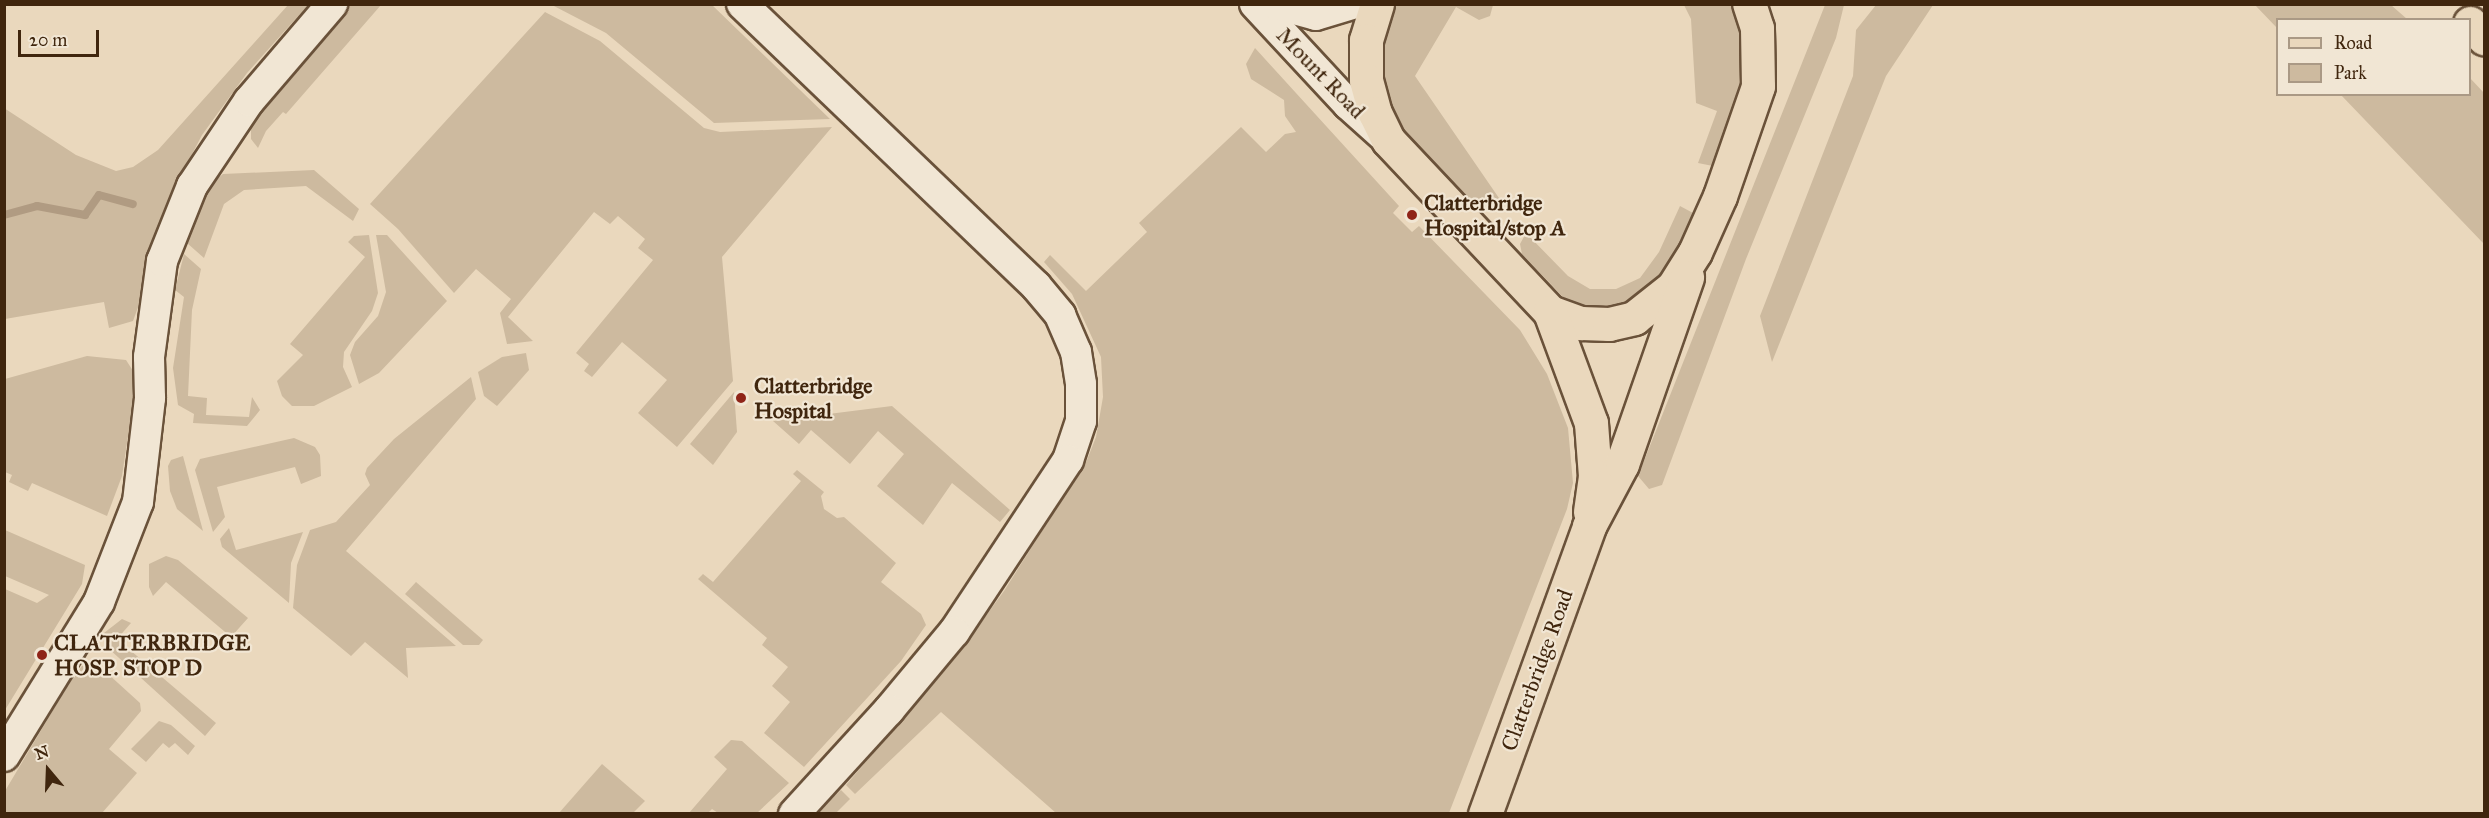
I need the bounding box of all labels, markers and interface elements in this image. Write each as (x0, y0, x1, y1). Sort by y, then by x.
scale bar (21, 18, 102, 56)
legend (2276, 18, 2471, 96)
street label: Mount Road (1271, 22, 1371, 124)
text: 20 m (29, 29, 67, 51)
text: Road (2334, 32, 2372, 54)
text: Park (2334, 62, 2367, 84)
place label: Clatterbridge Hospital/stop A (1424, 189, 1566, 240)
marker: Clatterbridge Hospital/stop A (1405, 208, 1419, 222)
place label: Clatterbridge Hospital (754, 372, 872, 424)
marker: Clatterbridge Hospital (732, 389, 750, 407)
street label: Clatterbridge Road (1496, 586, 1578, 754)
place label: CLATTERBRIDGE HOSP. STOP D (54, 629, 250, 680)
marker: CLATTERBRIDGE HOSP. STOP D (35, 648, 49, 662)
north arrow (18, 740, 78, 800)
text: N (32, 741, 51, 764)

